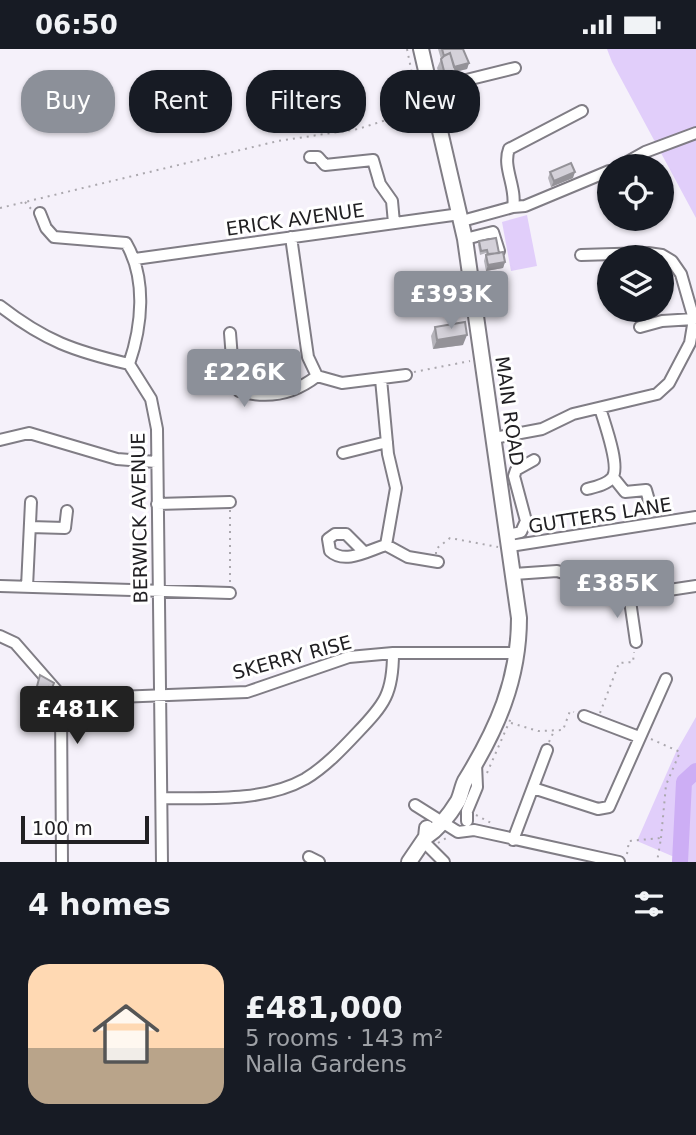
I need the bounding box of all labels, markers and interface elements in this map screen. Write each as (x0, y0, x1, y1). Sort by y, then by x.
text: 06:50 (35, 10, 118, 40)
chip: Buy (21, 70, 115, 133)
chip: Rent (129, 70, 232, 133)
chip: Filters (246, 70, 366, 133)
chip: New (380, 70, 480, 133)
map controls (597, 154, 674, 322)
button: locate (597, 154, 674, 231)
street label: ERICK AVENUE (224, 198, 366, 240)
button: layers (597, 245, 674, 322)
pin: £393K (402, 271, 500, 331)
text: £393K (410, 281, 492, 307)
pin: £226K (195, 349, 293, 409)
street label: MAIN ROAD (491, 355, 529, 467)
text: £226K (203, 359, 285, 385)
street label: BERWICK AVENUE (127, 433, 151, 603)
street label: GUTTERS LANE (527, 493, 673, 537)
pin: £385K (568, 561, 666, 620)
text: £385K (576, 570, 658, 596)
street label: SKERRY RISE (230, 631, 354, 683)
pin: £481K (28, 687, 126, 746)
text: £481K (36, 696, 118, 722)
scale bar (21, 813, 149, 845)
text: 100 m (32, 817, 93, 839)
icon: filters (630, 885, 668, 923)
text: 4 homes (28, 887, 171, 922)
text: £481,000 (245, 990, 403, 1025)
icon: home (84, 992, 168, 1076)
text: 5 rooms · 143 m² (245, 1025, 443, 1051)
text: Nalla Gardens (245, 1051, 407, 1077)

